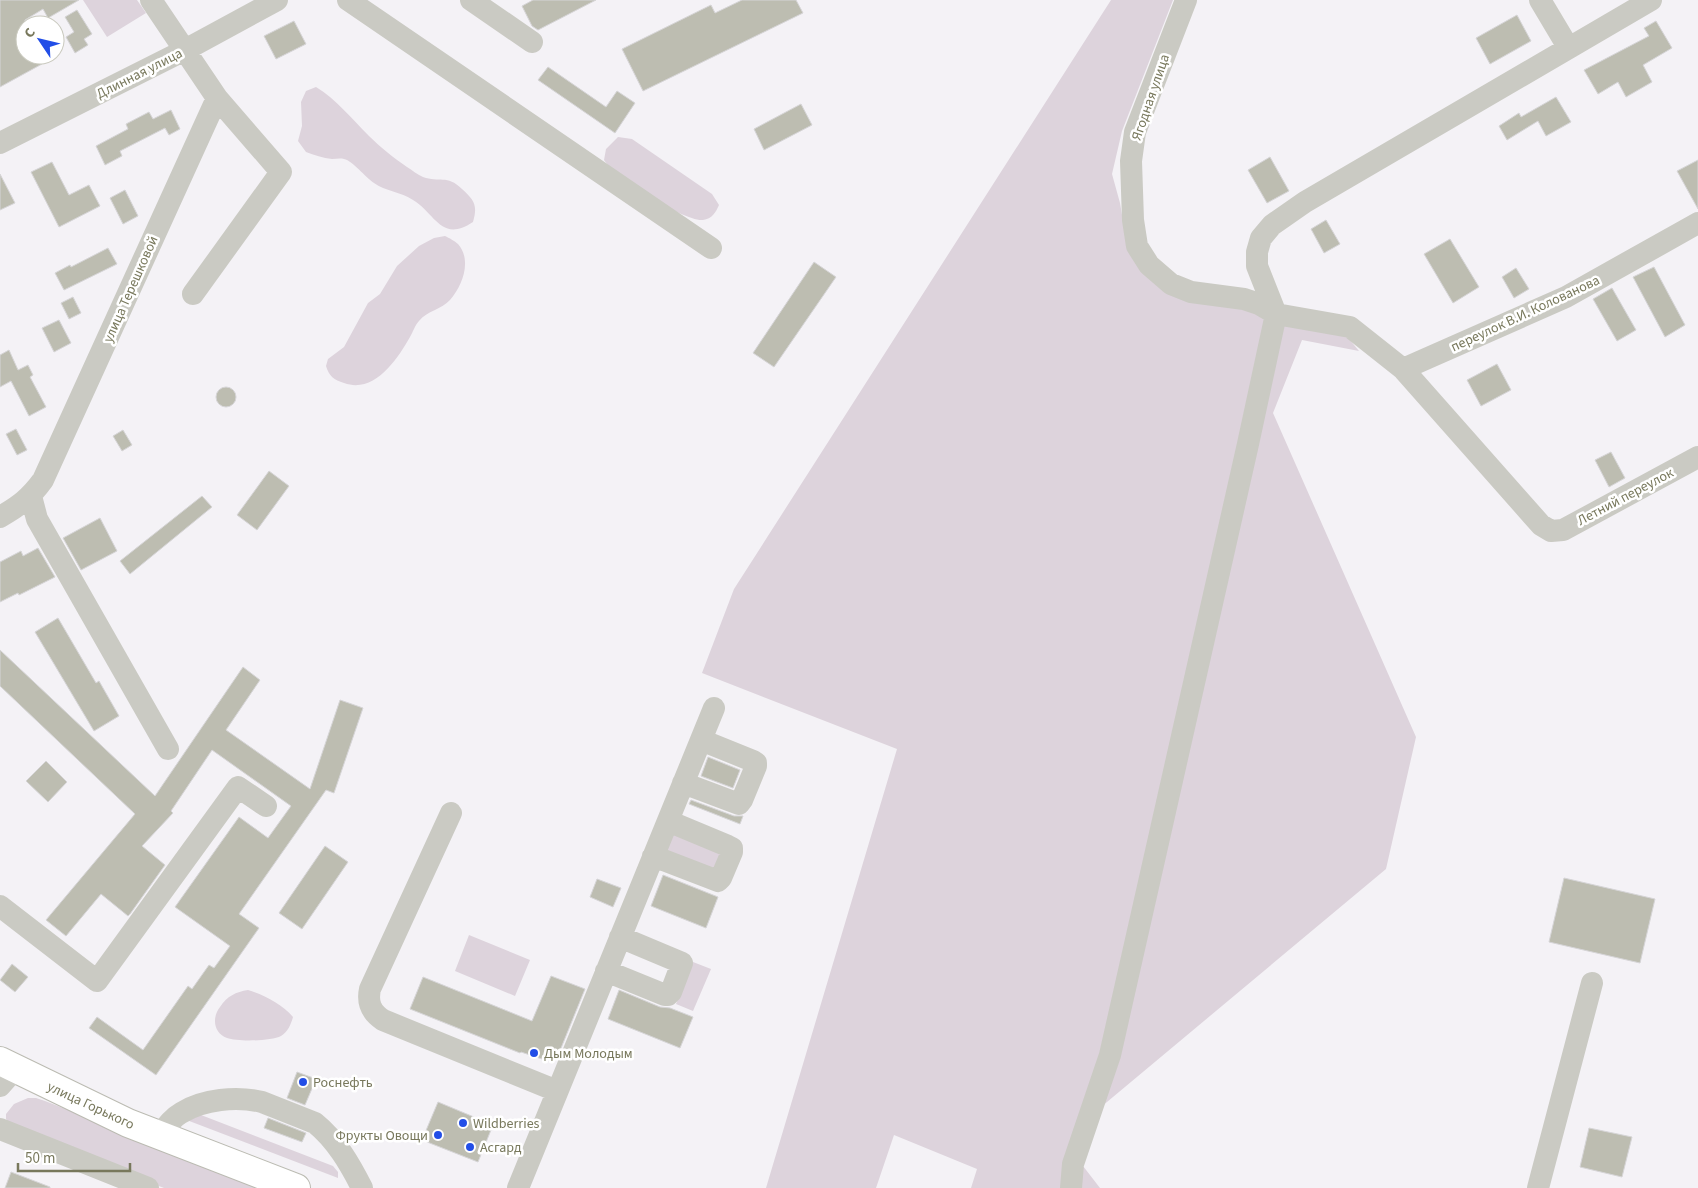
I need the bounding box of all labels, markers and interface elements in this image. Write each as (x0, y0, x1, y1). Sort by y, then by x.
north arrow (15, 15, 65, 65)
text: С (20, 24, 41, 42)
street label: Длинная улица (93, 44, 186, 104)
street label: Ягодная улица (1127, 52, 1175, 143)
street label: улица Терешковой (98, 233, 163, 346)
street label: переулок В.И. Колованова (1448, 271, 1603, 357)
street label: Летний переулок (1574, 463, 1677, 531)
place label: Дым Молодым (544, 1044, 633, 1064)
marker: Дым Молодым (528, 1047, 540, 1059)
place label: Роснефть (313, 1073, 373, 1093)
marker: Роснефть (297, 1076, 309, 1088)
street label: улица Горького (44, 1077, 138, 1135)
place label: Wildberries (473, 1114, 540, 1134)
marker: Wildberries (457, 1117, 469, 1129)
place label: Фрукты Овощи (336, 1126, 428, 1146)
marker: Фрукты Овощи (432, 1129, 444, 1141)
place label: Асгард (480, 1138, 522, 1158)
scale bar (18, 1140, 130, 1172)
marker: Асгард (464, 1141, 476, 1153)
text: 50 m (25, 1148, 55, 1169)

